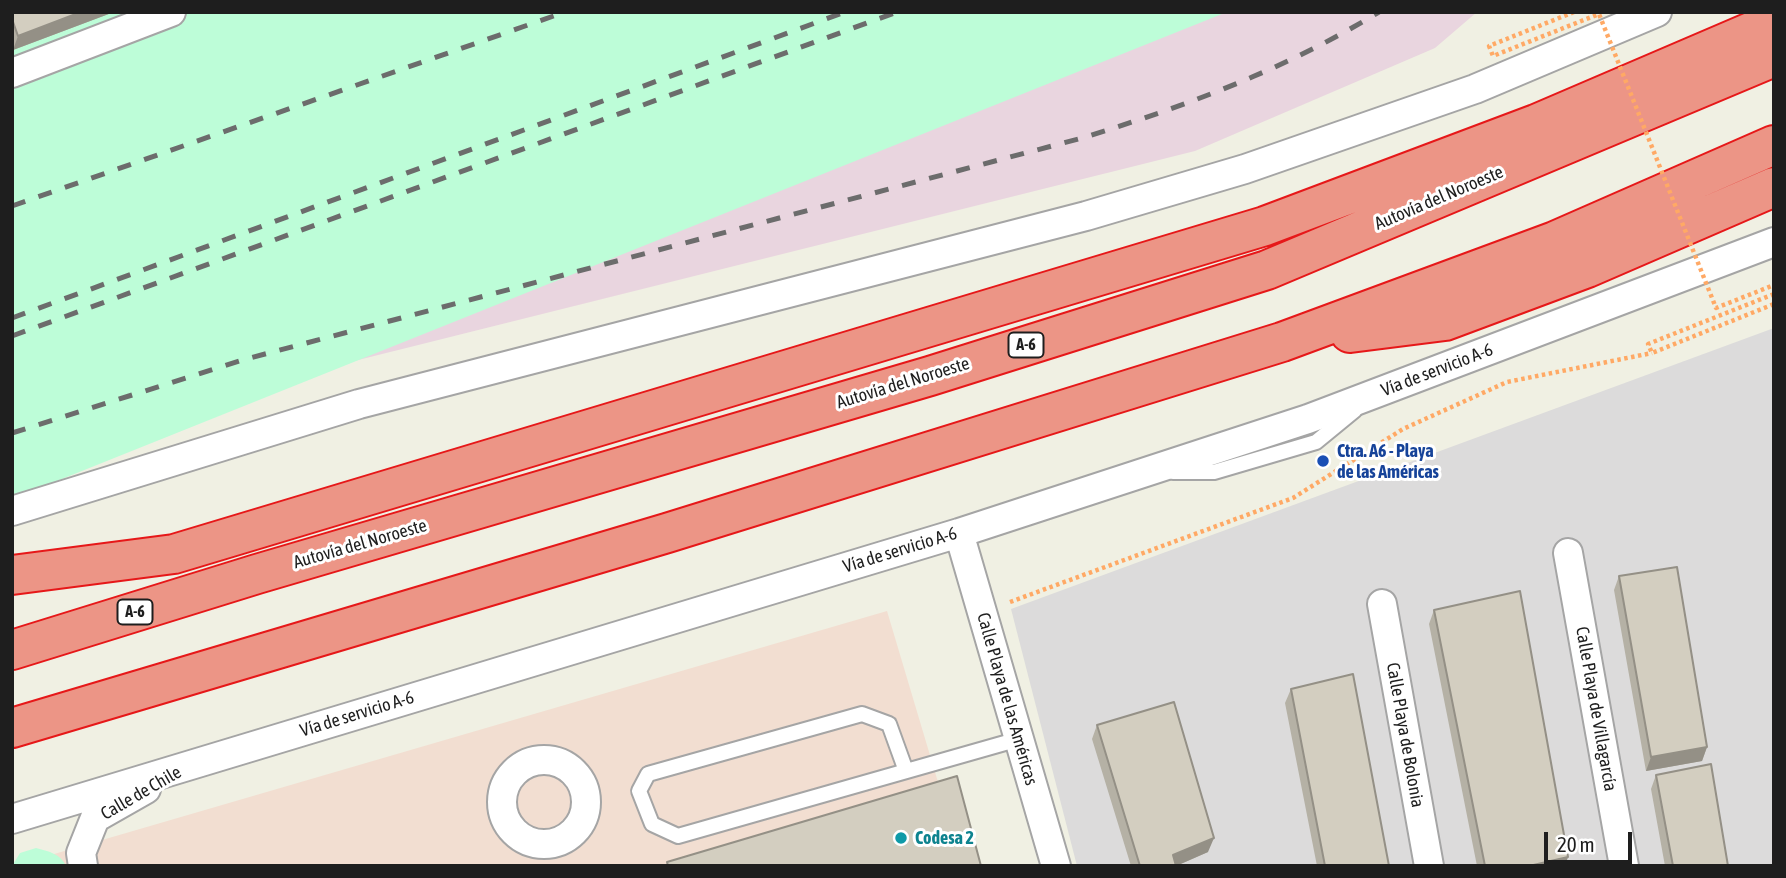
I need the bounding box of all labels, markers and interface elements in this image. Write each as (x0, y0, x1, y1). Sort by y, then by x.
street label: Autovía del Noroeste (1371, 161, 1507, 235)
road number: A-6 (1009, 332, 1044, 358)
street label: Vía de servicio A-6 (1378, 339, 1496, 401)
street label: Autovía del Noroeste (834, 353, 972, 413)
place label: Ctra. A6 - Playa de las Américas (1337, 440, 1439, 482)
marker: Ctra. A6 - Playa de las Américas (1315, 453, 1331, 469)
street label: Autovía del Noroeste (291, 515, 429, 573)
street label: Vía de servicio A-6 (840, 522, 960, 578)
road number: A-6 (118, 600, 152, 624)
street label: Calle Playa de las Américas (972, 610, 1042, 788)
street label: Calle Playa de Villagarcía (1571, 625, 1621, 793)
street label: Calle Playa de Bolonia (1382, 661, 1428, 809)
street label: Vía de servicio A-6 (297, 686, 417, 742)
street label: Calle de Chile (97, 761, 185, 825)
scale bar (1548, 818, 1636, 862)
place label: Codesa 2 (915, 827, 974, 849)
marker: Codesa 2 (893, 830, 909, 846)
text: 20 m (1557, 832, 1595, 856)

